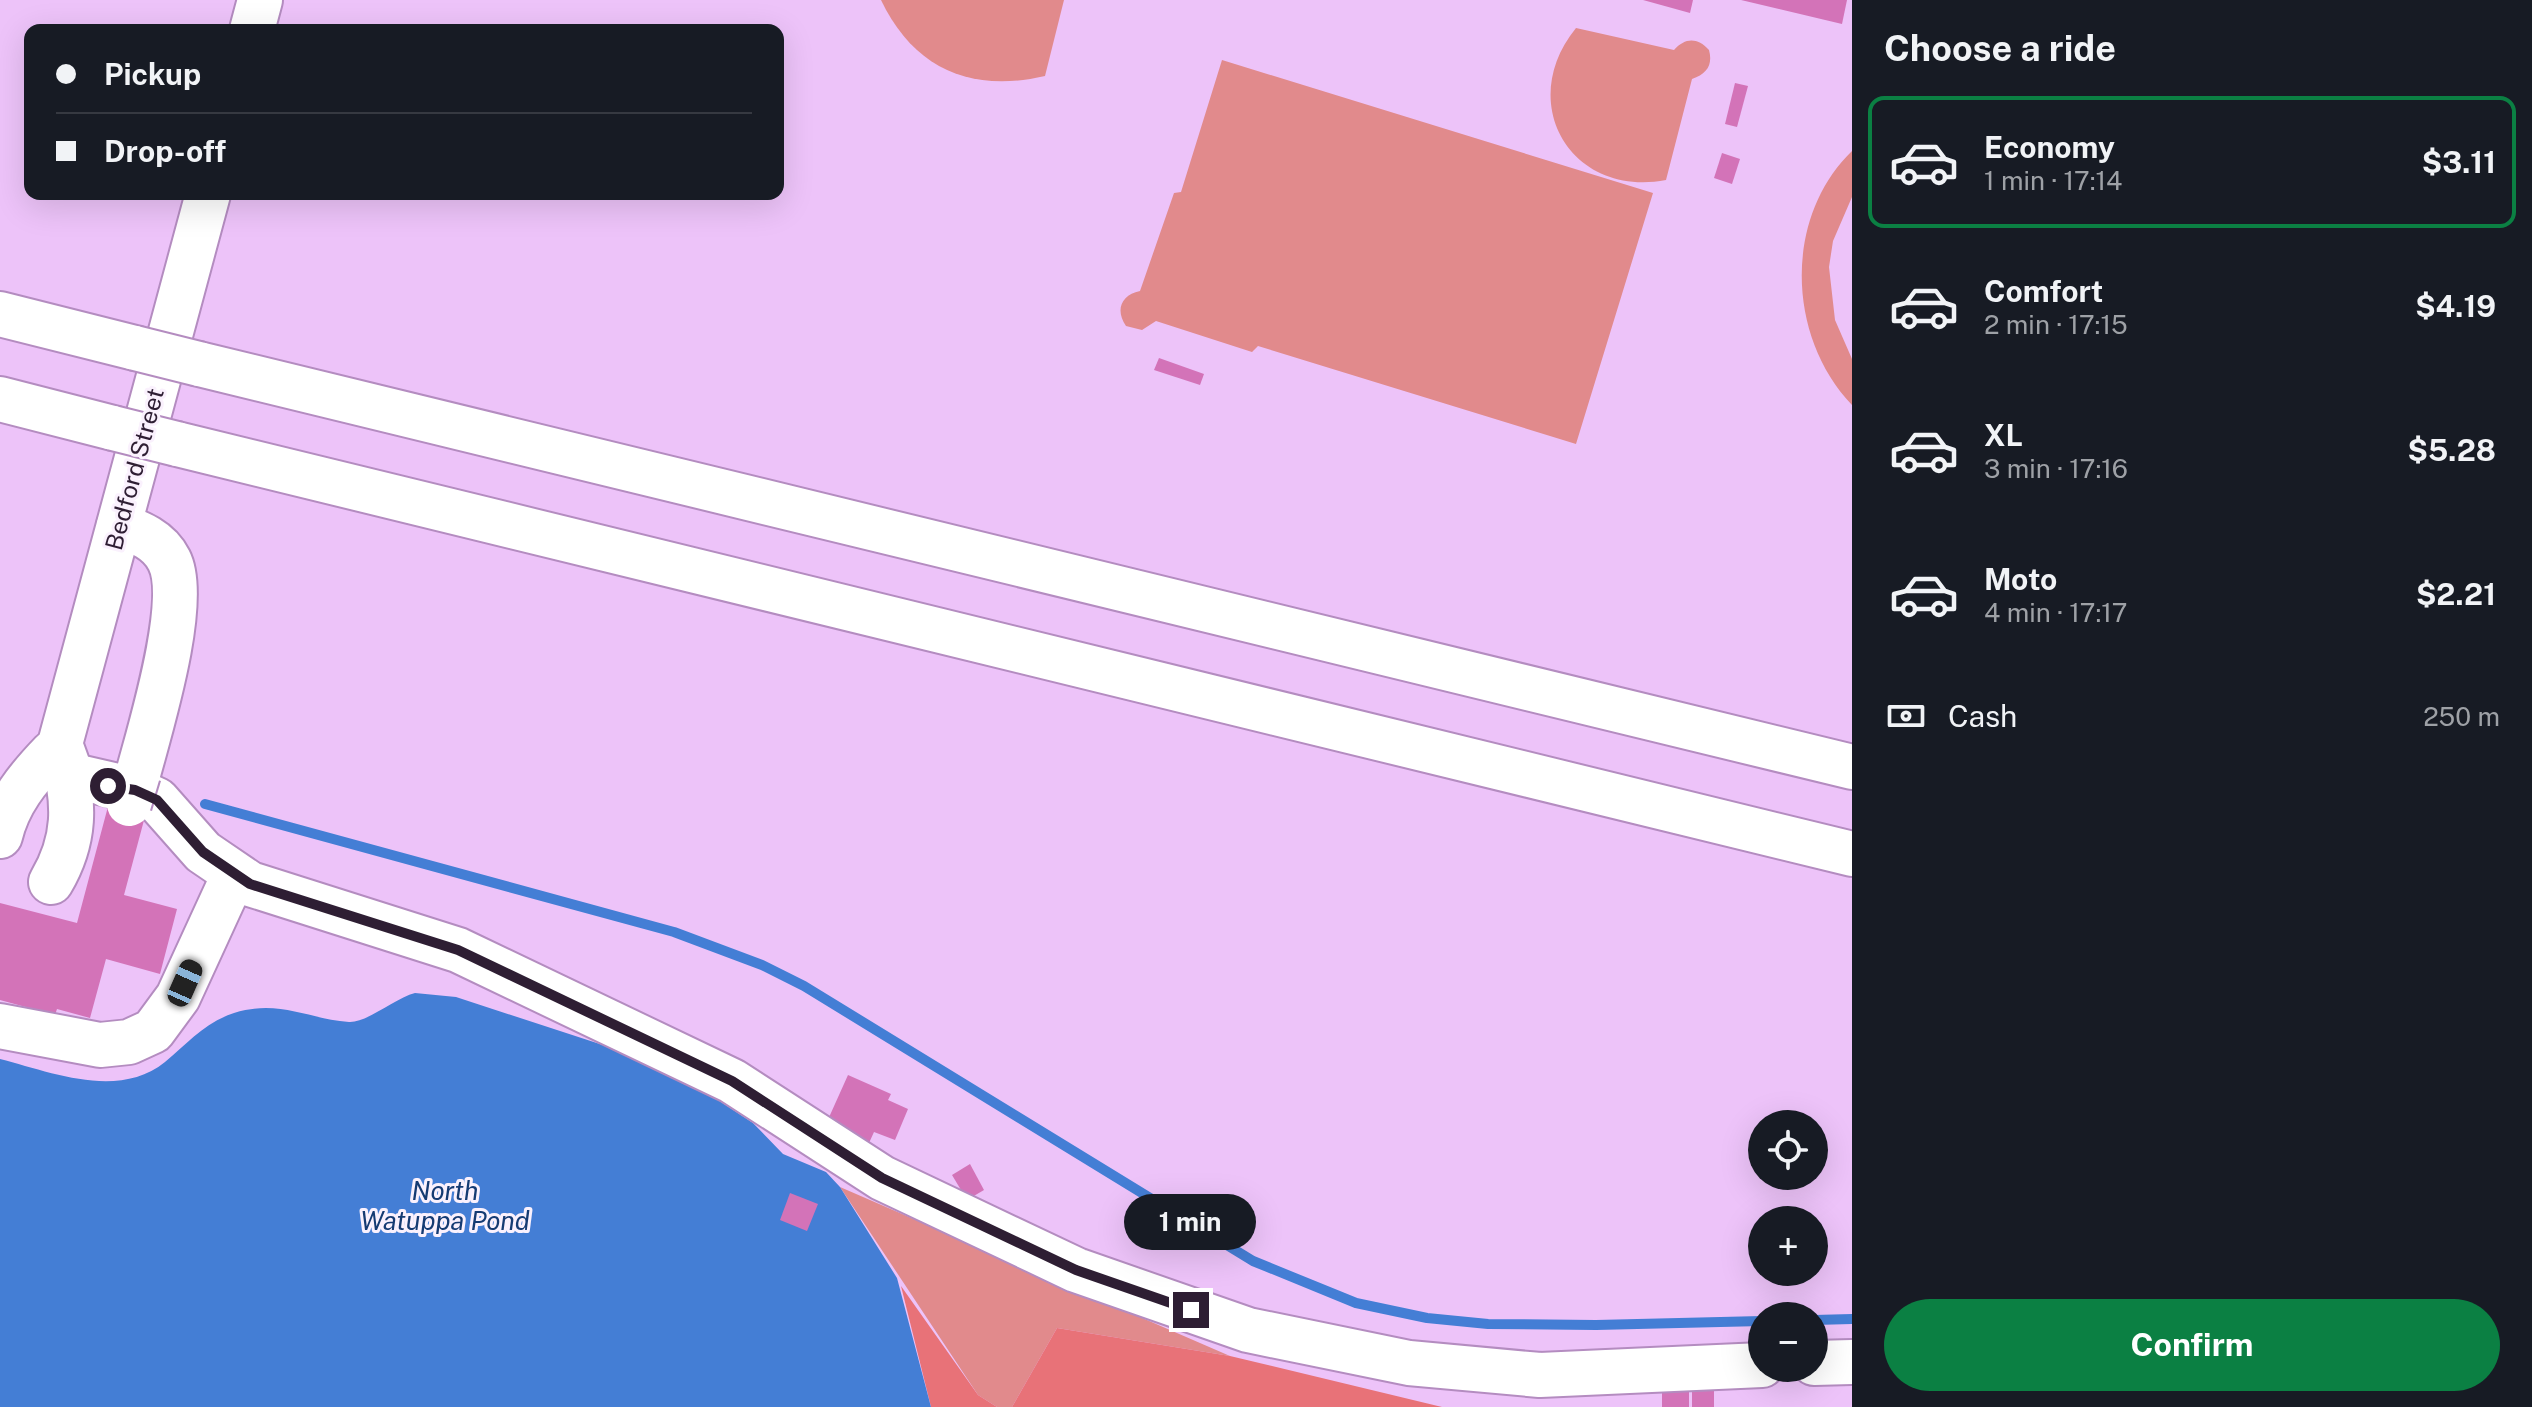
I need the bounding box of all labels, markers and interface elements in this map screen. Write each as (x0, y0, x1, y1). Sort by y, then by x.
text: Choose a ride (1884, 27, 2116, 69)
text: Pickup (104, 56, 201, 92)
icon: car (1888, 126, 1960, 198)
text: Economy (1984, 129, 2115, 165)
text: Drop-off (104, 133, 226, 169)
text: $3.11 (2422, 144, 2496, 180)
text: 1 min · 17:14 (1984, 165, 2122, 196)
icon: car (1888, 270, 1960, 342)
text: Comfort (1984, 273, 2103, 309)
text: $4.19 (2415, 288, 2496, 324)
text: 2 min · 17:15 (1984, 309, 2128, 340)
street label: Bedford Street (99, 385, 169, 553)
icon: car (1888, 414, 1960, 486)
text: XL (1984, 417, 2023, 453)
text: $5.28 (2407, 432, 2496, 468)
text: 3 min · 17:16 (1984, 453, 2128, 484)
icon: car (1888, 558, 1960, 630)
text: Moto (1984, 561, 2057, 597)
text: $2.21 (2416, 576, 2496, 612)
text: 4 min · 17:17 (1984, 597, 2127, 628)
icon: cash (1884, 694, 1928, 738)
text: Cash (1948, 698, 2017, 734)
text: 250 m (2423, 701, 2500, 732)
route start (90, 768, 126, 804)
car (164, 956, 206, 1010)
map controls (1748, 1110, 1828, 1382)
button: locate (1748, 1110, 1828, 1190)
water label: North Watuppa Pond (360, 1175, 530, 1236)
callout: 1 min (1125, 1194, 1257, 1250)
text: 1 min (1159, 1206, 1221, 1237)
button: + (1748, 1206, 1828, 1286)
route end (1173, 1292, 1209, 1328)
button: Confirm (1884, 1299, 2500, 1391)
button: − (1748, 1302, 1828, 1382)

